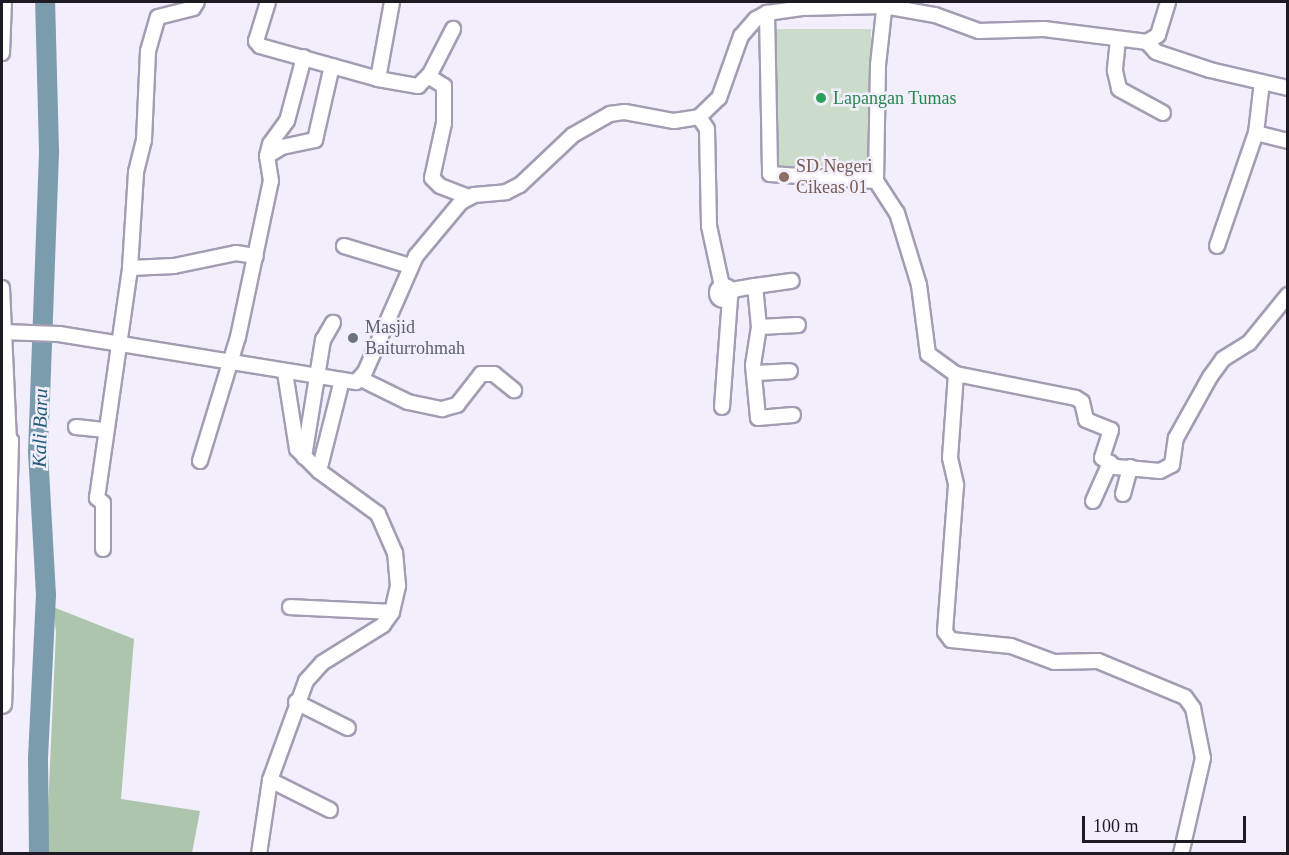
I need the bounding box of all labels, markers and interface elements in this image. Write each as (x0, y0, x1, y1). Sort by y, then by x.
place label: Lapangan Tumas (833, 87, 957, 109)
marker: Lapangan Tumas (814, 91, 828, 105)
place label: SD Negeri Cikeas 01 (796, 156, 872, 198)
marker: SD Negeri Cikeas 01 (777, 170, 791, 184)
place label: Masjid Baiturrohmah (365, 317, 465, 360)
marker: Masjid Baiturrohmah (346, 331, 360, 345)
water label: Kali Baru (27, 388, 53, 468)
scale bar (1085, 804, 1248, 842)
text: 100 m (1093, 816, 1139, 836)

